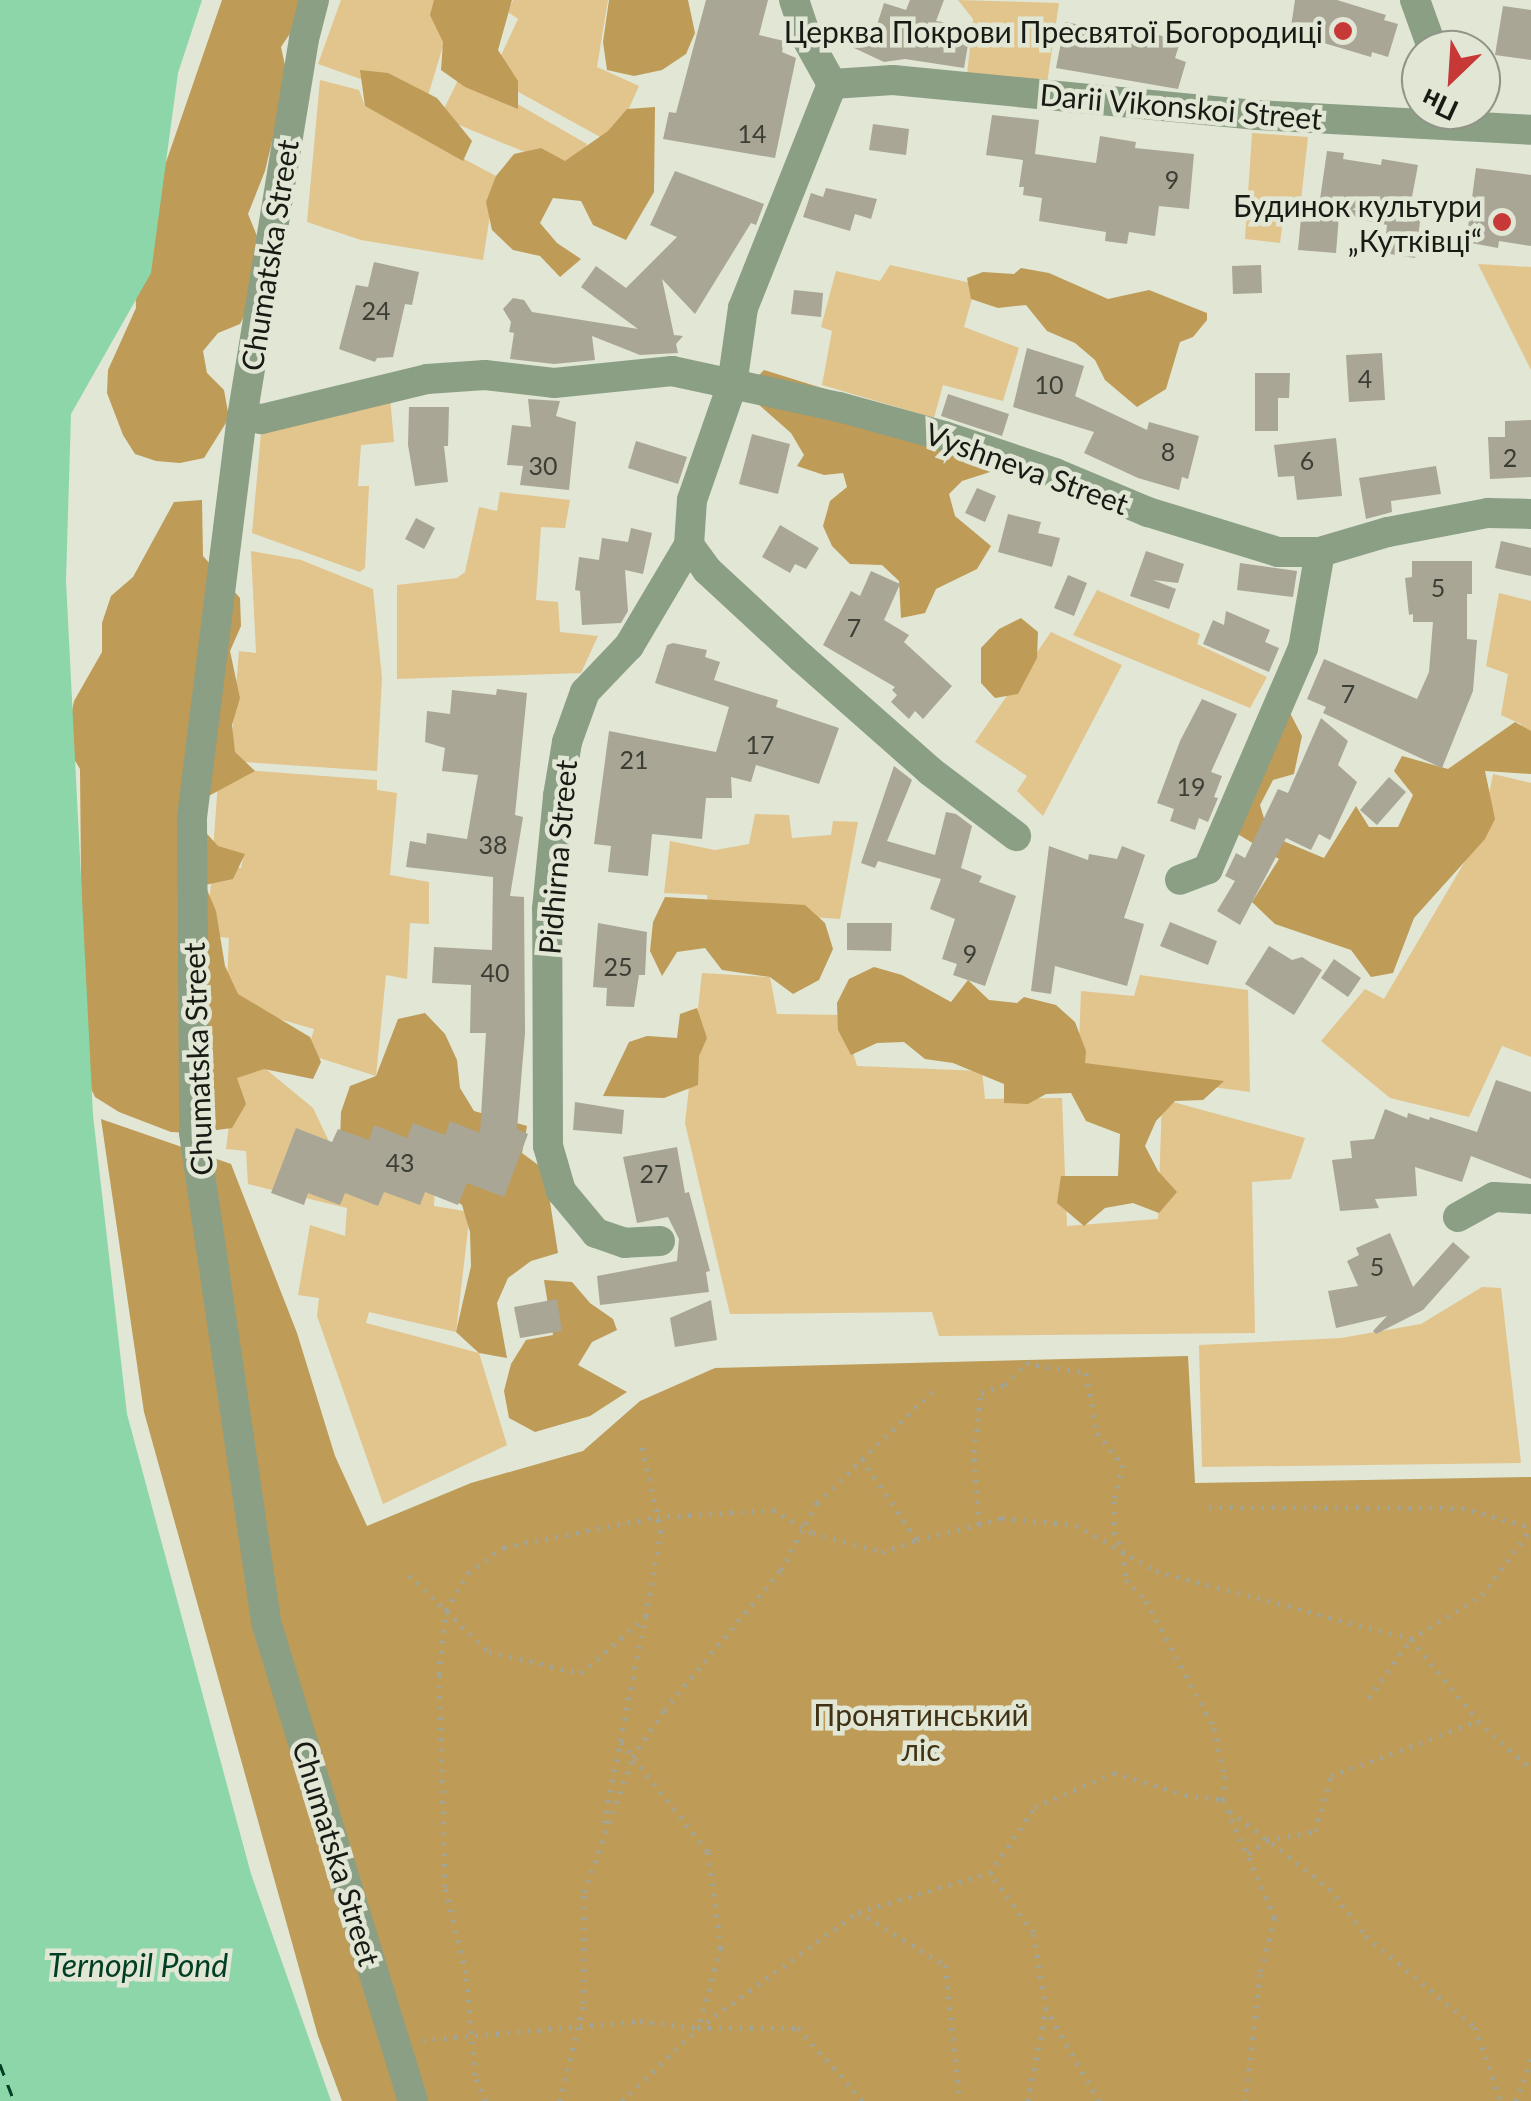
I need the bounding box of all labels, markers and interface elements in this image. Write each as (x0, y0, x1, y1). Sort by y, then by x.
place label: Церква Покрови Пресвятої Богородиці (784, 13, 1323, 49)
marker: Церква Покрови Пресвятої Богородиці (1332, 20, 1354, 42)
north arrow (1401, 30, 1501, 130)
street label: Darii Vikonskoi Street (1038, 76, 1324, 136)
text: Пн (1415, 82, 1463, 129)
house number: 14 (738, 118, 766, 148)
street label: Chumatska Street (233, 137, 305, 373)
house number: 9 (1165, 164, 1179, 194)
place label: Будинок культури „Кутківці“ (1233, 187, 1482, 258)
marker: Будинок культури „Кутківці“ (1491, 211, 1513, 233)
house number: 24 (362, 295, 390, 325)
house number: 4 (1358, 363, 1372, 393)
house number: 10 (1035, 369, 1063, 399)
street label: Vyshneva Street (921, 415, 1133, 521)
house number: 8 (1161, 436, 1175, 466)
house number: 2 (1503, 442, 1517, 472)
house number: 6 (1300, 445, 1314, 475)
house number: 30 (529, 450, 557, 480)
house number: 5 (1431, 572, 1445, 602)
house number: 7 (847, 612, 861, 642)
house number: 7 (1341, 678, 1355, 708)
house number: 17 (746, 729, 774, 759)
house number: 21 (620, 744, 648, 774)
street label: Pidhirna Street (531, 758, 583, 956)
house number: 19 (1177, 771, 1205, 801)
house number: 38 (479, 829, 507, 859)
house number: 9 (963, 938, 977, 968)
street label: Chumatska Street (175, 942, 219, 1176)
house number: 25 (604, 951, 632, 981)
house number: 40 (481, 957, 509, 987)
house number: 43 (386, 1147, 414, 1177)
house number: 27 (640, 1158, 668, 1188)
house number: 5 (1370, 1251, 1384, 1281)
park label: Пронятинський ліс (813, 1696, 1029, 1766)
street label: Chumatska Street (286, 1736, 388, 1970)
water label: Ternopil Pond (48, 1946, 228, 1984)

